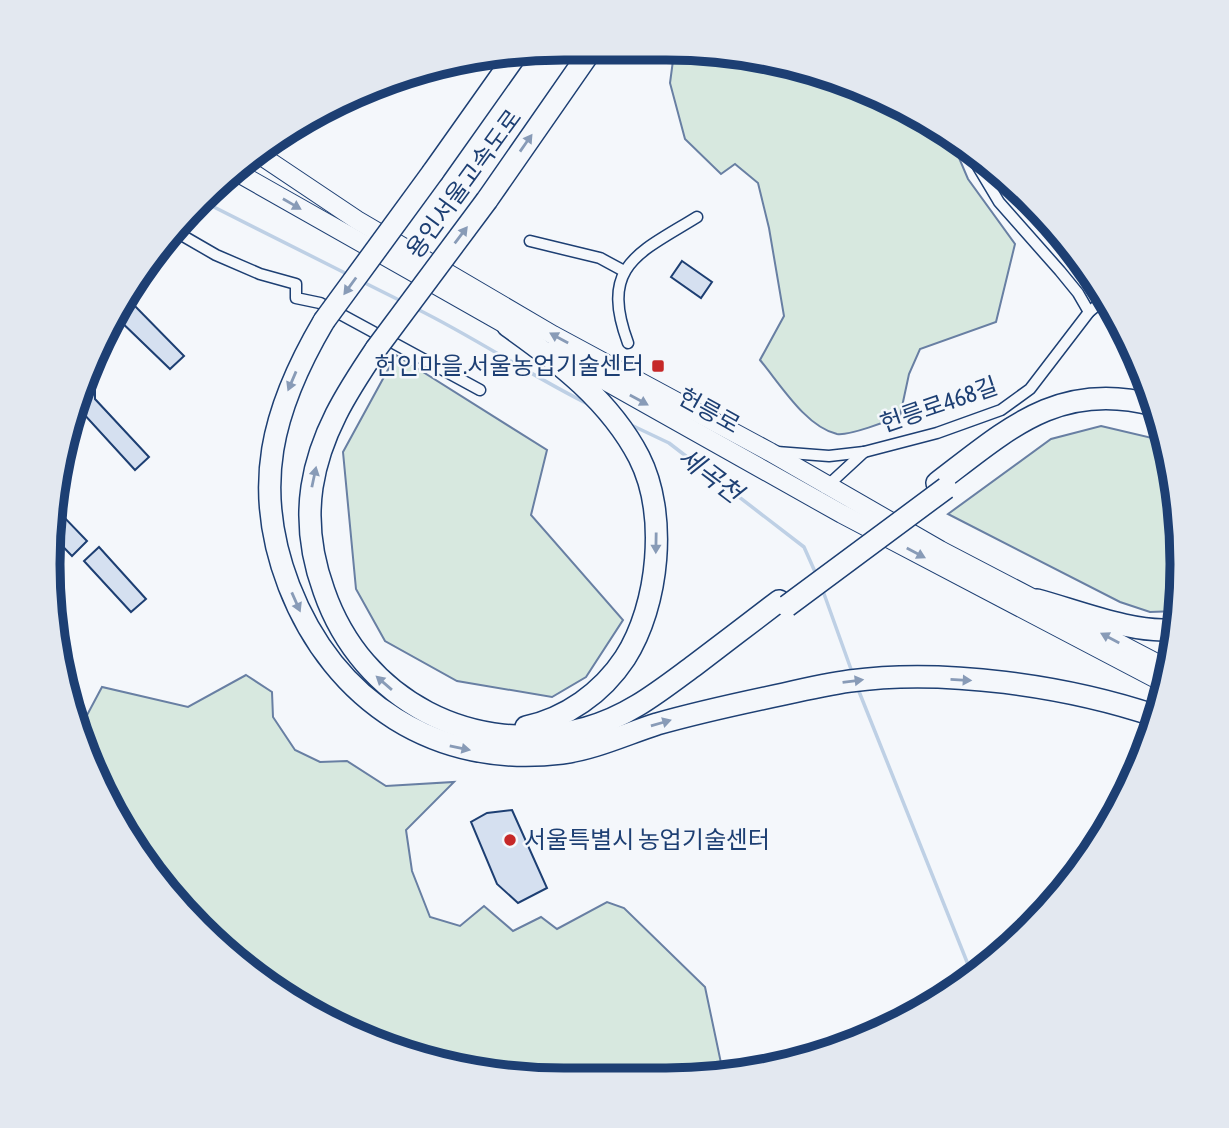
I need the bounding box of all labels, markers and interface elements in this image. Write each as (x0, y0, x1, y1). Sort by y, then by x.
street label: 용인서울고속도로 (401, 104, 526, 263)
one-way arrow (519, 134, 532, 153)
one-way arrow (282, 198, 301, 210)
one-way arrow (453, 226, 467, 244)
one-way arrow (343, 277, 357, 295)
one-way arrow (549, 332, 568, 344)
place label: 헌인마을.서울농업기술센터 (375, 352, 644, 379)
marker: 헌인마을.서울농업기술센터 (650, 358, 666, 374)
one-way arrow (286, 371, 297, 392)
street label: 헌릉로468길 (877, 372, 1001, 437)
street label: 헌릉로 (674, 383, 745, 438)
one-way arrow (630, 394, 649, 406)
water label: 세곡천 (672, 441, 750, 510)
one-way arrow (309, 466, 320, 488)
one-way arrow (650, 533, 662, 555)
one-way arrow (906, 547, 926, 559)
one-way arrow (290, 592, 302, 612)
one-way arrow (1100, 632, 1120, 644)
one-way arrow (950, 674, 972, 685)
one-way arrow (376, 675, 393, 691)
one-way arrow (843, 675, 865, 686)
one-way arrow (651, 718, 672, 728)
one-way arrow (449, 743, 471, 754)
place label: 서울특별시 농업기술센터 (524, 826, 770, 853)
marker: 서울특별시 농업기술센터 (502, 832, 518, 848)

